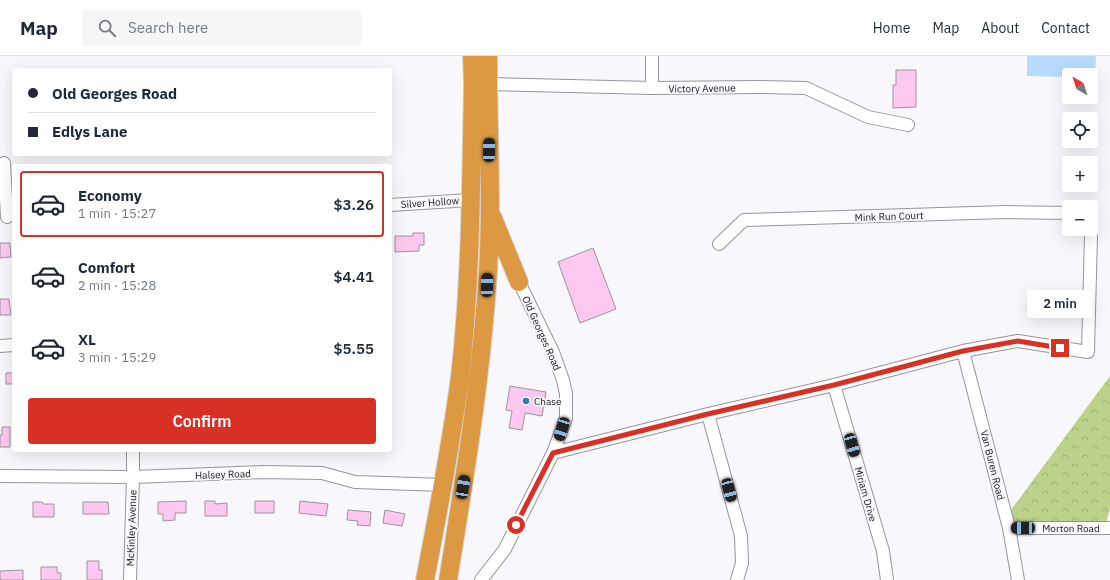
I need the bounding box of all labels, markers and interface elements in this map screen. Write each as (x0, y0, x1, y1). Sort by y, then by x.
search box (82, 10, 362, 46)
text: Map (20, 16, 58, 40)
icon: search (96, 17, 118, 39)
text: Search here (128, 18, 208, 37)
text: Home (873, 19, 910, 37)
text: Map (932, 19, 959, 37)
text: About (981, 19, 1019, 37)
text: Contact (1041, 19, 1090, 37)
north arrow (1062, 68, 1098, 104)
map controls (1062, 68, 1098, 236)
street label: Victory Avenue (668, 81, 736, 96)
text: Old Georges Road (52, 84, 177, 103)
button: locate (1062, 112, 1098, 148)
text: Edlys Lane (52, 122, 127, 141)
car (483, 138, 495, 162)
button: + (1062, 156, 1098, 192)
icon: car (30, 186, 66, 222)
text: Economy (78, 186, 142, 205)
street label: Silver Hollow (400, 194, 460, 211)
text: $3.26 (334, 195, 374, 214)
button: − (1062, 200, 1098, 236)
text: 1 min · 15:27 (78, 205, 156, 222)
street label: Mink Run Court (854, 209, 924, 224)
icon: car (30, 258, 66, 294)
text: Comfort (78, 258, 135, 277)
text: $4.41 (334, 267, 374, 286)
car (481, 273, 493, 297)
text: 2 min · 15:28 (78, 277, 156, 294)
callout: 2 min (1027, 290, 1093, 318)
street label: Old Georges Road (519, 294, 564, 373)
text: 2 min (1043, 295, 1077, 312)
icon: car (30, 330, 66, 366)
text: XL (78, 330, 96, 349)
text: $5.55 (334, 339, 374, 358)
route end (1051, 339, 1069, 357)
text: 3 min · 15:29 (78, 349, 156, 366)
place label: Chase (534, 395, 562, 408)
marker: Chase (521, 396, 531, 406)
button: Confirm (28, 398, 376, 444)
car (553, 416, 571, 442)
street label: Van Buren Road (978, 429, 1007, 501)
car (843, 432, 861, 458)
street label: Miriam Drive (851, 465, 880, 524)
street label: Halsey Road (195, 467, 251, 482)
car (455, 474, 471, 500)
car (720, 477, 738, 503)
street label: McKinley Avenue (124, 489, 139, 567)
route start (507, 516, 525, 534)
car (1011, 522, 1035, 534)
street label: Morton Road (1042, 522, 1100, 535)

